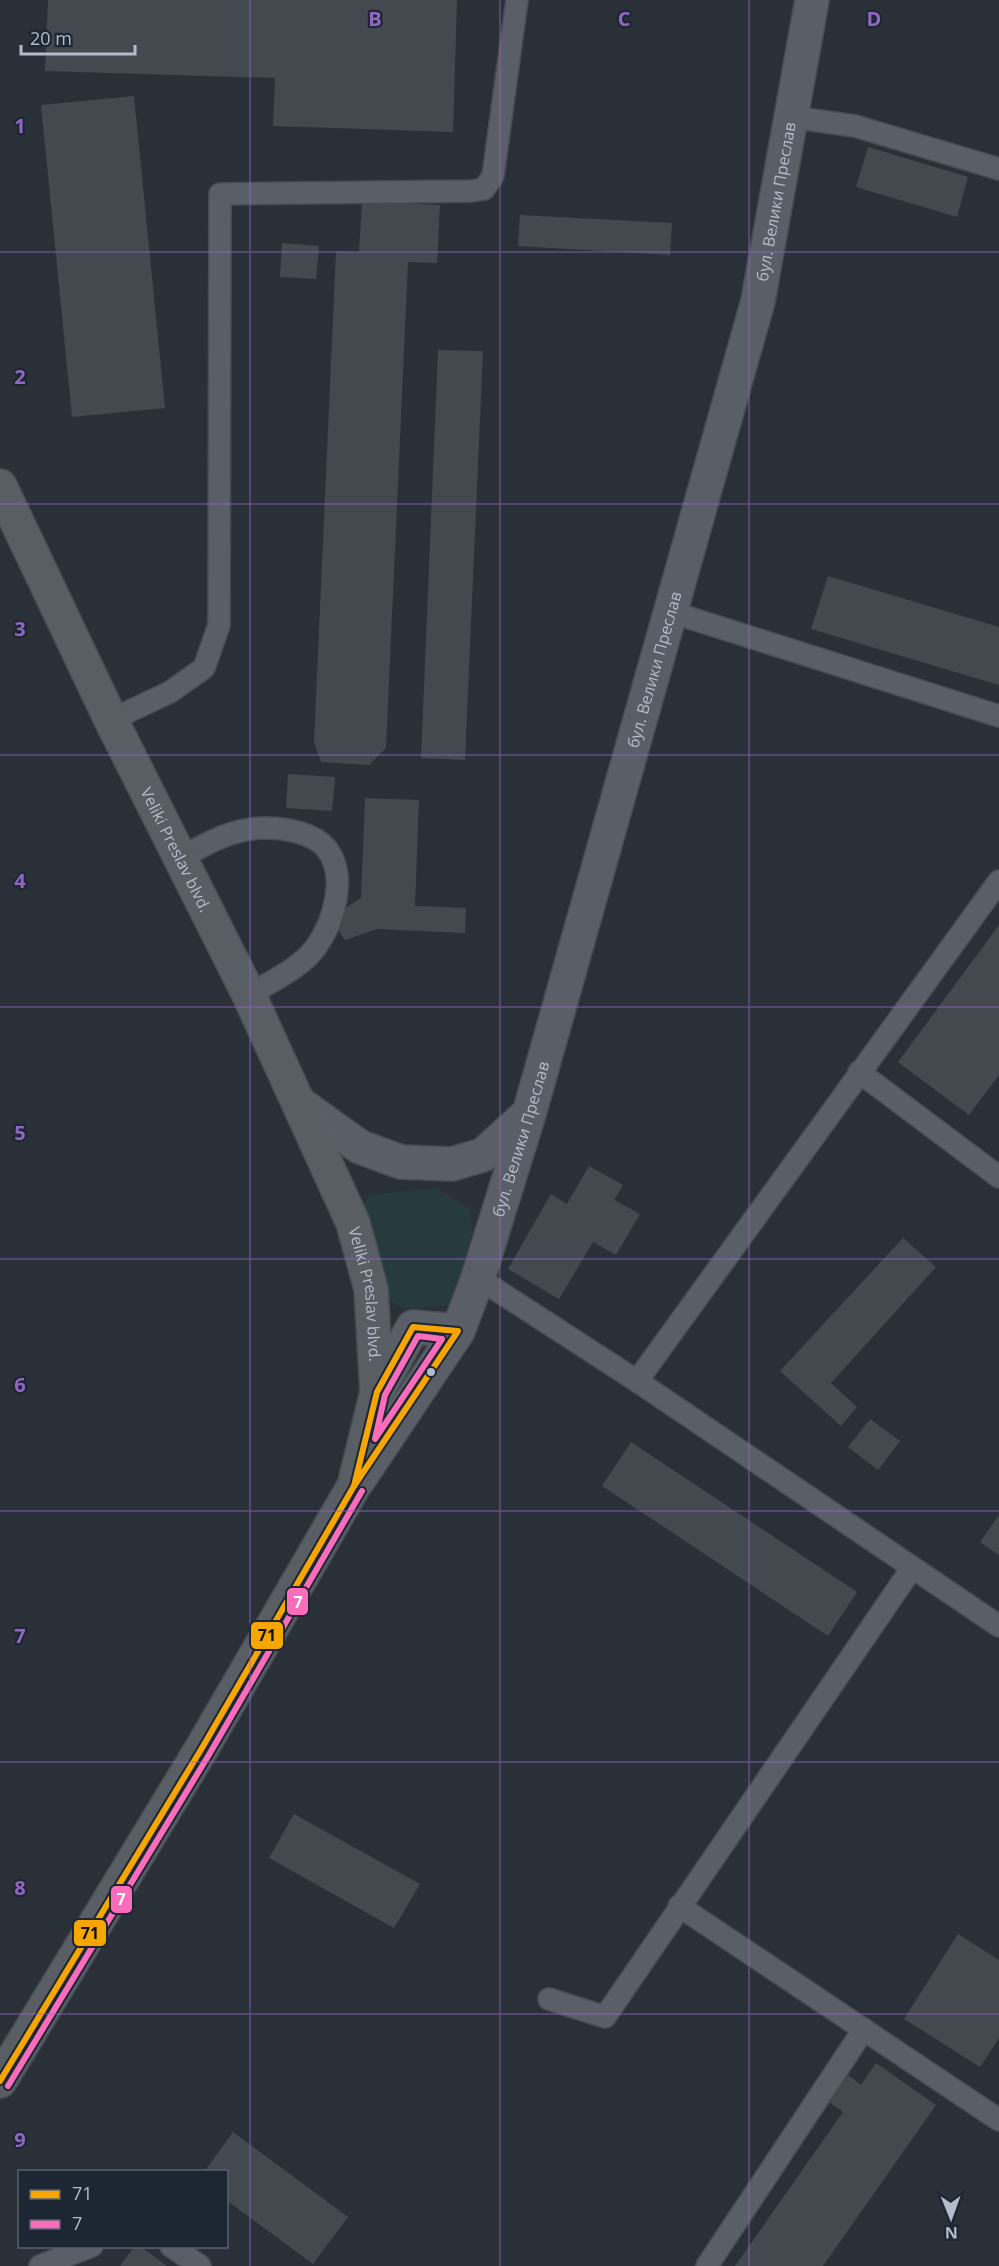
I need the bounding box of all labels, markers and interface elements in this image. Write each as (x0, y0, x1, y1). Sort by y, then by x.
text: B (368, 5, 382, 32)
text: C (618, 5, 631, 32)
text: D (867, 5, 881, 32)
scale bar (21, 18, 135, 56)
text: 20 m (30, 26, 72, 50)
text: 1 (14, 112, 26, 139)
street label: бул. Велики Преслав (751, 120, 801, 283)
text: 2 (14, 363, 26, 390)
street label: бул. Велики Преслав (622, 589, 687, 750)
text: 3 (14, 615, 26, 642)
street label: Veliki Preslav blvd. (135, 783, 217, 916)
text: 4 (14, 867, 26, 894)
street label: бул. Велики Преслав (487, 1059, 554, 1220)
text: 5 (14, 1119, 26, 1146)
street label: Veliki Preslav blvd. (344, 1224, 386, 1362)
unlabelled marker (425, 1366, 437, 1378)
text: 6 (14, 1371, 26, 1398)
line badge: 7 (286, 1587, 309, 1616)
text: 7 (293, 1591, 303, 1613)
line badge: 71 (250, 1621, 284, 1650)
text: 7 (14, 1622, 26, 1649)
text: 71 (258, 1624, 276, 1646)
text: 8 (14, 1874, 26, 1901)
line badge: 7 (110, 1885, 133, 1914)
text: 7 (116, 1888, 126, 1910)
line badge: 71 (73, 1919, 107, 1947)
text: 71 (81, 1922, 99, 1944)
text: 9 (14, 2126, 26, 2153)
legend (18, 2170, 228, 2248)
text: 71 (72, 2181, 93, 2205)
north arrow (921, 2188, 981, 2248)
text: 7 (72, 2211, 82, 2235)
text: N (945, 2222, 958, 2244)

